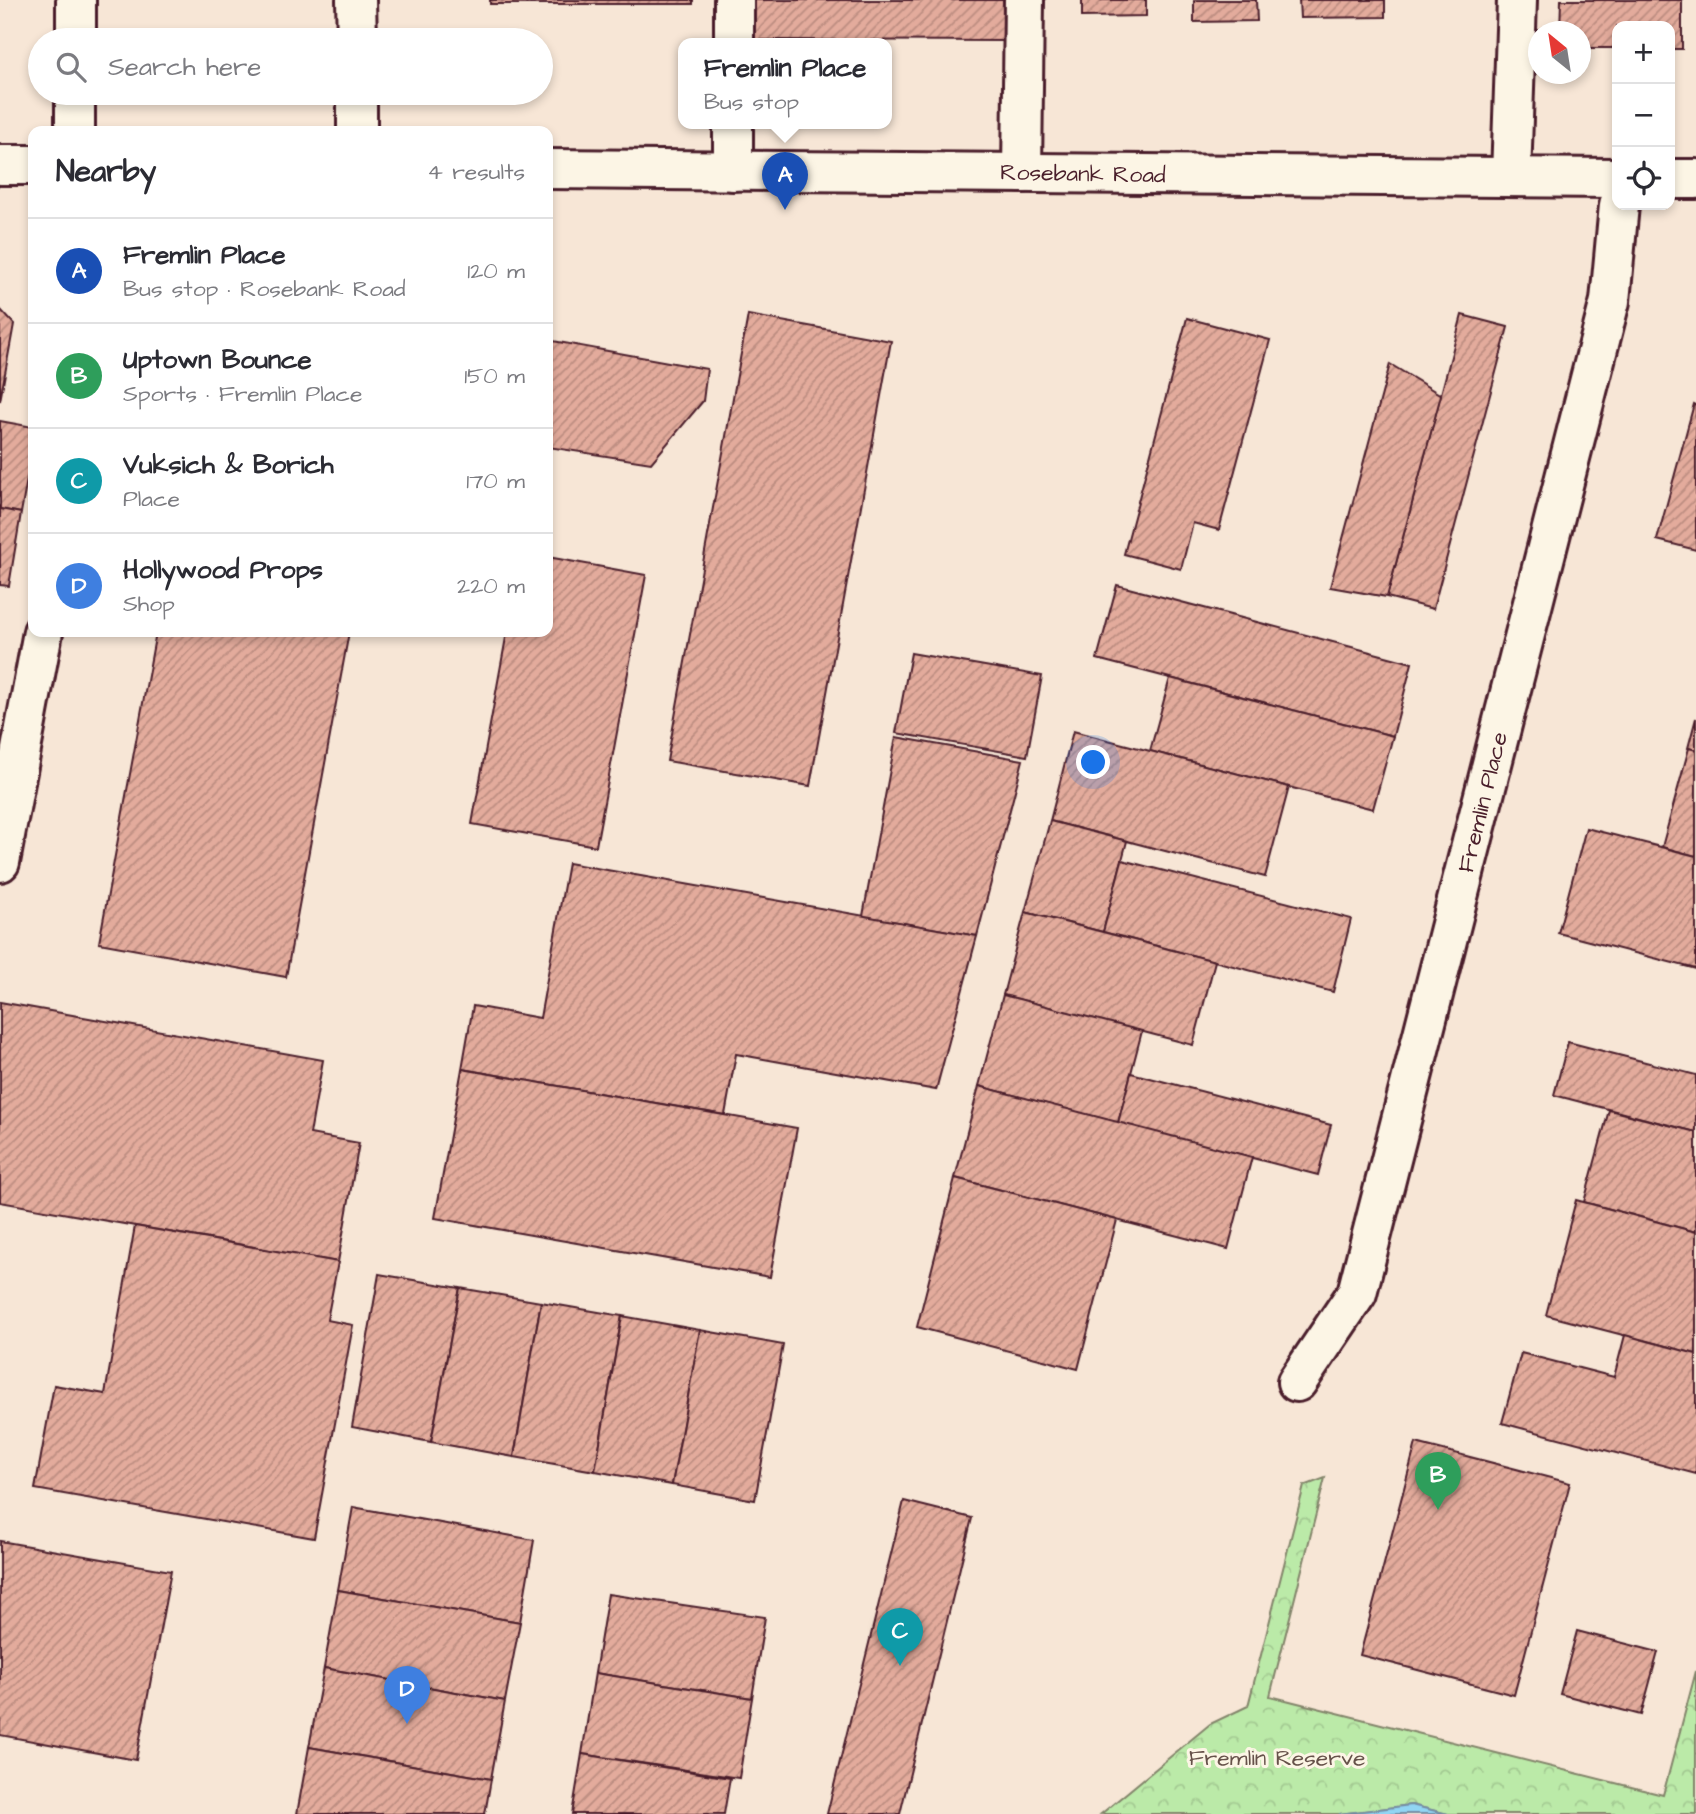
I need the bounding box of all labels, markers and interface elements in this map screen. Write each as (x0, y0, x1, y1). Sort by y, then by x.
north arrow (1528, 21, 1591, 84)
map controls (1612, 21, 1675, 210)
button: + (1612, 21, 1675, 84)
search box (28, 28, 553, 105)
popup (678, 38, 892, 129)
icon: search (52, 48, 90, 86)
text: Search here (108, 49, 261, 85)
text: Fremlin Place (704, 50, 866, 86)
button: − (1612, 84, 1675, 147)
text: Bus stop (704, 86, 799, 118)
button: locate (1612, 147, 1675, 210)
text: Nearby (56, 151, 156, 193)
pin: A (762, 152, 808, 210)
text: 4 results (427, 156, 525, 188)
street label: Rosebank Road (1000, 157, 1166, 191)
text: Fremlin Place (123, 237, 286, 273)
text: A (72, 255, 86, 287)
text: 120 m (467, 255, 525, 287)
text: Bus stop · Rosebank Road (123, 273, 406, 305)
text: Uptown Bounce (123, 342, 311, 378)
text: B (71, 360, 87, 392)
text: 150 m (464, 360, 525, 392)
text: Sports · Fremlin Place (123, 378, 362, 410)
text: Vuksich & Borich (123, 447, 334, 483)
text: C (71, 465, 87, 497)
text: 170 m (466, 465, 525, 497)
text: Place (123, 483, 180, 515)
text: Hollywood Props (123, 552, 323, 588)
text: D (72, 570, 86, 602)
text: 220 m (457, 570, 525, 602)
text: Shop (123, 588, 175, 620)
street label: Fremlin Place (1450, 729, 1516, 876)
your location (1076, 745, 1110, 779)
pin: B (1415, 1452, 1461, 1510)
pin: C (877, 1608, 923, 1666)
pin: D (384, 1666, 430, 1724)
park label: Fremlin Reserve (1189, 1742, 1365, 1774)

